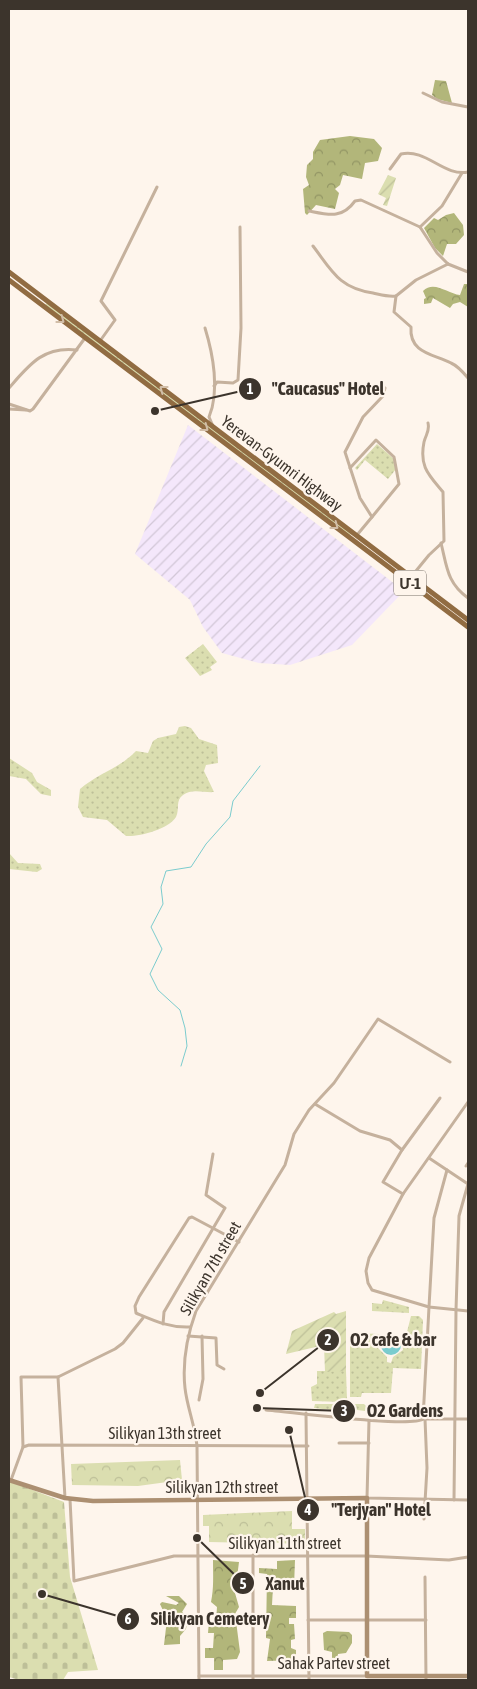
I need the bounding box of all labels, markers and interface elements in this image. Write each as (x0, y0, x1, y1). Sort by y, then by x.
one-way arrow (56, 314, 65, 323)
callout: "Caucasus" Hotel (237, 373, 395, 406)
text: "Caucasus" Hotel (272, 378, 385, 399)
text: 1 (246, 380, 254, 397)
one-way arrow (160, 386, 169, 394)
street label: Yerevan-Gyumri Highway (217, 412, 346, 515)
one-way arrow (199, 423, 208, 431)
one-way arrow (329, 521, 338, 529)
road number: Մ-1 (394, 570, 426, 596)
street label: Silikyan 7th street (176, 1218, 245, 1319)
callout: O2 cafe & bar (315, 1323, 446, 1356)
text: O2 cafe & bar (350, 1329, 437, 1350)
text: 2 (324, 1331, 332, 1348)
callout: O2 Gardens (331, 1394, 453, 1427)
text: O2 Gardens (367, 1400, 444, 1421)
text: 3 (340, 1402, 348, 1419)
street label: Silikyan 13th street (109, 1424, 222, 1443)
street label: Silikyan 12th street (166, 1478, 279, 1497)
callout: "Terjyan" Hotel (296, 1494, 440, 1527)
text: "Terjyan" Hotel (331, 1499, 431, 1520)
text: 4 (303, 1501, 312, 1518)
street label: Silikyan 11th street (229, 1534, 342, 1553)
callout: Xanut (231, 1567, 315, 1600)
text: Xanut (264, 1573, 305, 1594)
text: 5 (239, 1575, 247, 1592)
callout: Silikyan Cemetery (116, 1603, 279, 1636)
text: Silikyan Cemetery (151, 1608, 270, 1629)
text: 6 (124, 1610, 132, 1627)
street label: Sahak Partev street (278, 1654, 391, 1672)

